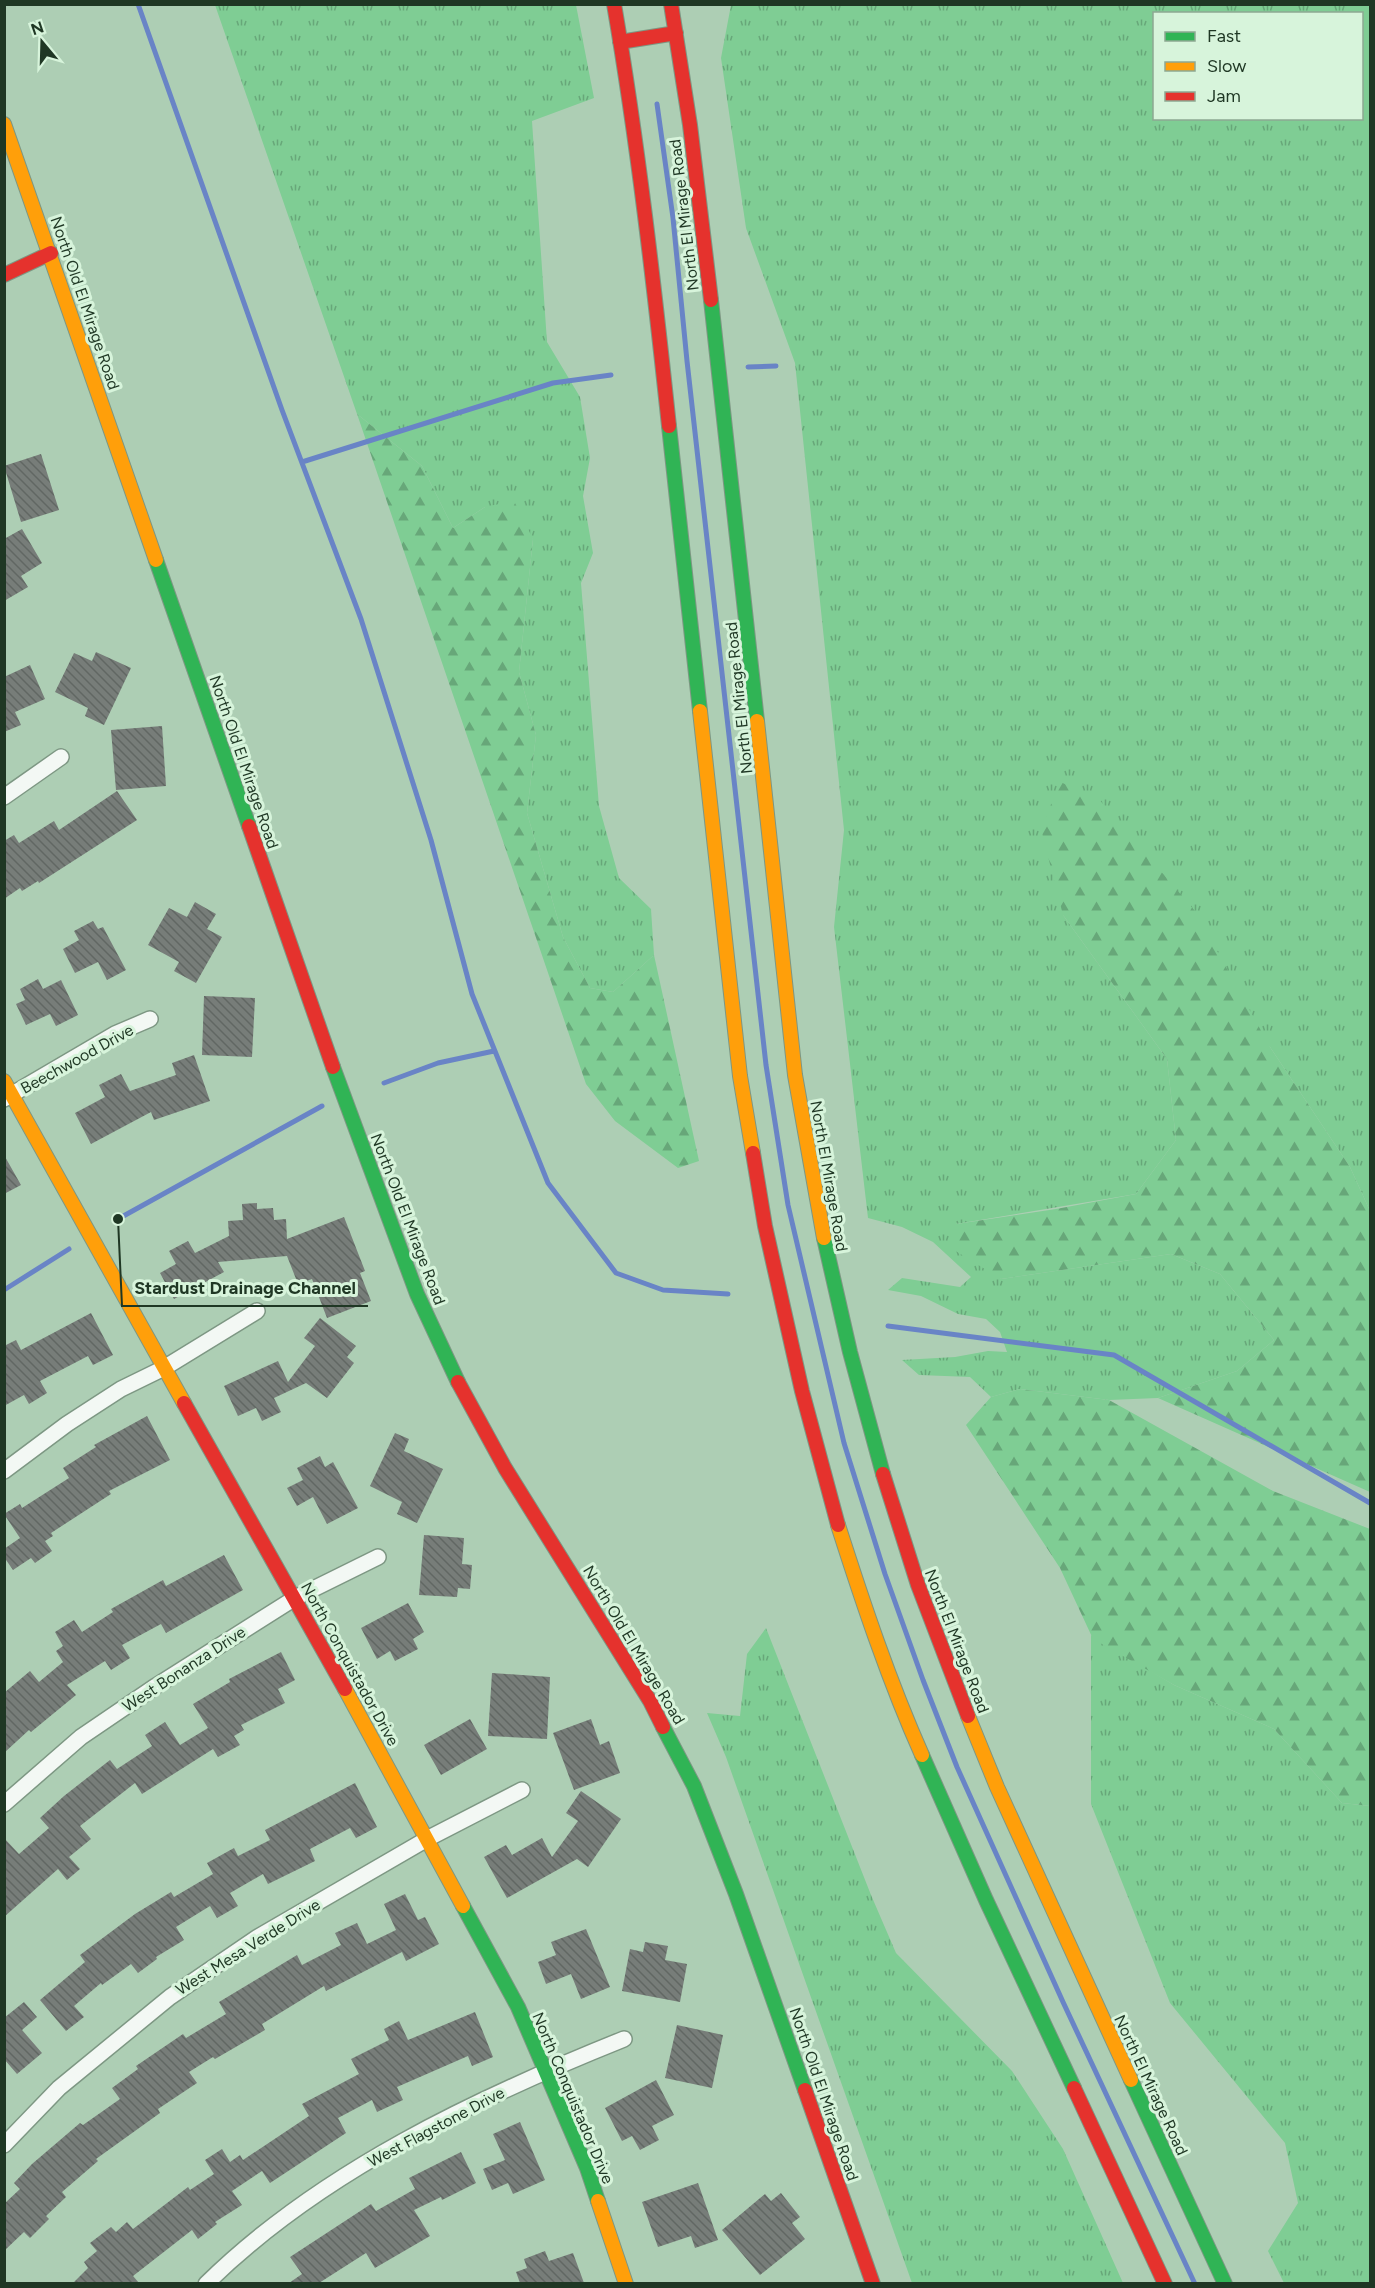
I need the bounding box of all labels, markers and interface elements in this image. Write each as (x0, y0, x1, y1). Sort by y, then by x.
north arrow (12, 12, 72, 72)
legend (1153, 12, 1363, 120)
text: N (28, 17, 46, 39)
text: Fast (1207, 25, 1241, 47)
text: Slow (1207, 55, 1246, 77)
text: Jam (1207, 85, 1241, 107)
street label: North El Mirage Road (665, 138, 703, 292)
street label: North Old El Mirage Road (46, 214, 124, 392)
street label: North El Mirage Road (722, 621, 756, 775)
street label: North Old El Mirage Road (205, 673, 283, 851)
street label: Beechwood Drive (17, 1020, 137, 1098)
street label: North El Mirage Road (806, 1099, 852, 1253)
street label: North Old El Mirage Road (367, 1131, 449, 1307)
callout: Stardust Drainage Channel (122, 1270, 368, 1306)
text: Stardust Drainage Channel (134, 1277, 356, 1299)
street label: North Old El Mirage Road (579, 1562, 689, 1728)
street label: North El Mirage Road (921, 1566, 993, 1716)
street label: North Conquistador Drive (297, 1579, 403, 1749)
street label: West Bonanza Drive (119, 1622, 249, 1716)
street label: West Mesa Verde Drive (172, 1895, 324, 1999)
street label: North Old El Mirage Road (785, 2005, 863, 2183)
street label: North Conquistador Drive (528, 2009, 618, 2187)
street label: North El Mirage Road (1110, 2012, 1192, 2158)
street label: West Flagstone Drive (364, 2083, 508, 2171)

